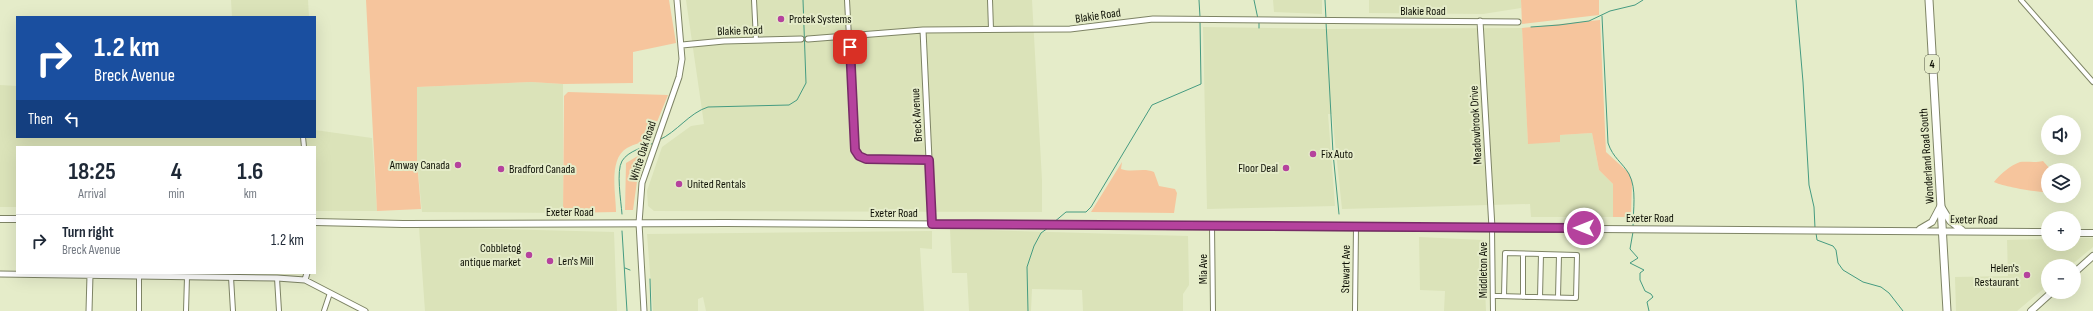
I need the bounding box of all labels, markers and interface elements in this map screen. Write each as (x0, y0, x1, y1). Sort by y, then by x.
street label: Blakie Road (1400, 4, 1446, 19)
street label: Blakie Road (1074, 5, 1122, 27)
place label: Protek Systems (789, 12, 852, 27)
marker: Protek Systems (776, 14, 786, 24)
street label: Blakie Road (717, 23, 763, 39)
pin (833, 30, 867, 64)
text: 1.2 km (94, 31, 160, 64)
icon: right (28, 32, 80, 84)
icon: arrive (839, 36, 861, 58)
road number: 4 (1925, 55, 1939, 73)
text: Breck Avenue (94, 65, 175, 86)
street label: Meadowbrook Drive (1466, 85, 1486, 165)
street label: Breck Avenue (908, 87, 926, 142)
icon: left (61, 108, 83, 130)
street label: Wonderland Road South (1916, 108, 1938, 204)
text: Then (28, 110, 53, 129)
map controls (2041, 115, 2081, 299)
button: sound (2041, 115, 2081, 155)
street label: White Oak Road (626, 119, 660, 183)
place label: Fix Auto (1321, 147, 1353, 162)
marker: Fix Auto (1308, 149, 1318, 159)
text: 18:25 (69, 157, 116, 186)
text: 4 (171, 157, 182, 186)
text: 1.6 (237, 157, 263, 186)
place label: Amway Canada (389, 158, 450, 173)
marker: Amway Canada (453, 160, 463, 170)
place label: Floor Deal (1238, 161, 1278, 176)
place label: Bradford Canada (509, 162, 576, 177)
marker: Floor Deal (1281, 163, 1291, 173)
button: layers (2041, 163, 2081, 203)
marker: Bradford Canada (496, 164, 506, 174)
place label: United Rentals (687, 177, 746, 192)
marker: United Rentals (674, 179, 684, 189)
text: Arrival (78, 186, 106, 202)
text: min (168, 186, 185, 202)
text: km (244, 186, 257, 202)
street label: Exeter Road (546, 205, 594, 220)
street label: Exeter Road (870, 206, 918, 221)
position arrow (1563, 207, 1605, 249)
street label: Exeter Road (1626, 211, 1674, 226)
button: + (2041, 211, 2081, 251)
street label: Exeter Road (1950, 212, 1998, 228)
text: Turn right (62, 223, 114, 242)
icon: right (28, 230, 50, 252)
text: 1.2 km (271, 231, 304, 250)
place label: Cobbletog antique market (460, 241, 521, 270)
text: Breck Avenue (62, 242, 121, 258)
street label: Middleton Ave (1476, 242, 1491, 298)
street label: Stewart Ave (1338, 245, 1354, 293)
marker: Cobbletog antique market (524, 250, 534, 260)
place label: Len's Mill (558, 254, 594, 269)
street label: Mia Ave (1196, 254, 1211, 284)
marker: Len's Mill (545, 256, 555, 266)
button: − (2041, 259, 2081, 299)
place label: Helen's Restaurant (1974, 261, 2019, 290)
marker: Helen's Restaurant (2022, 270, 2032, 280)

